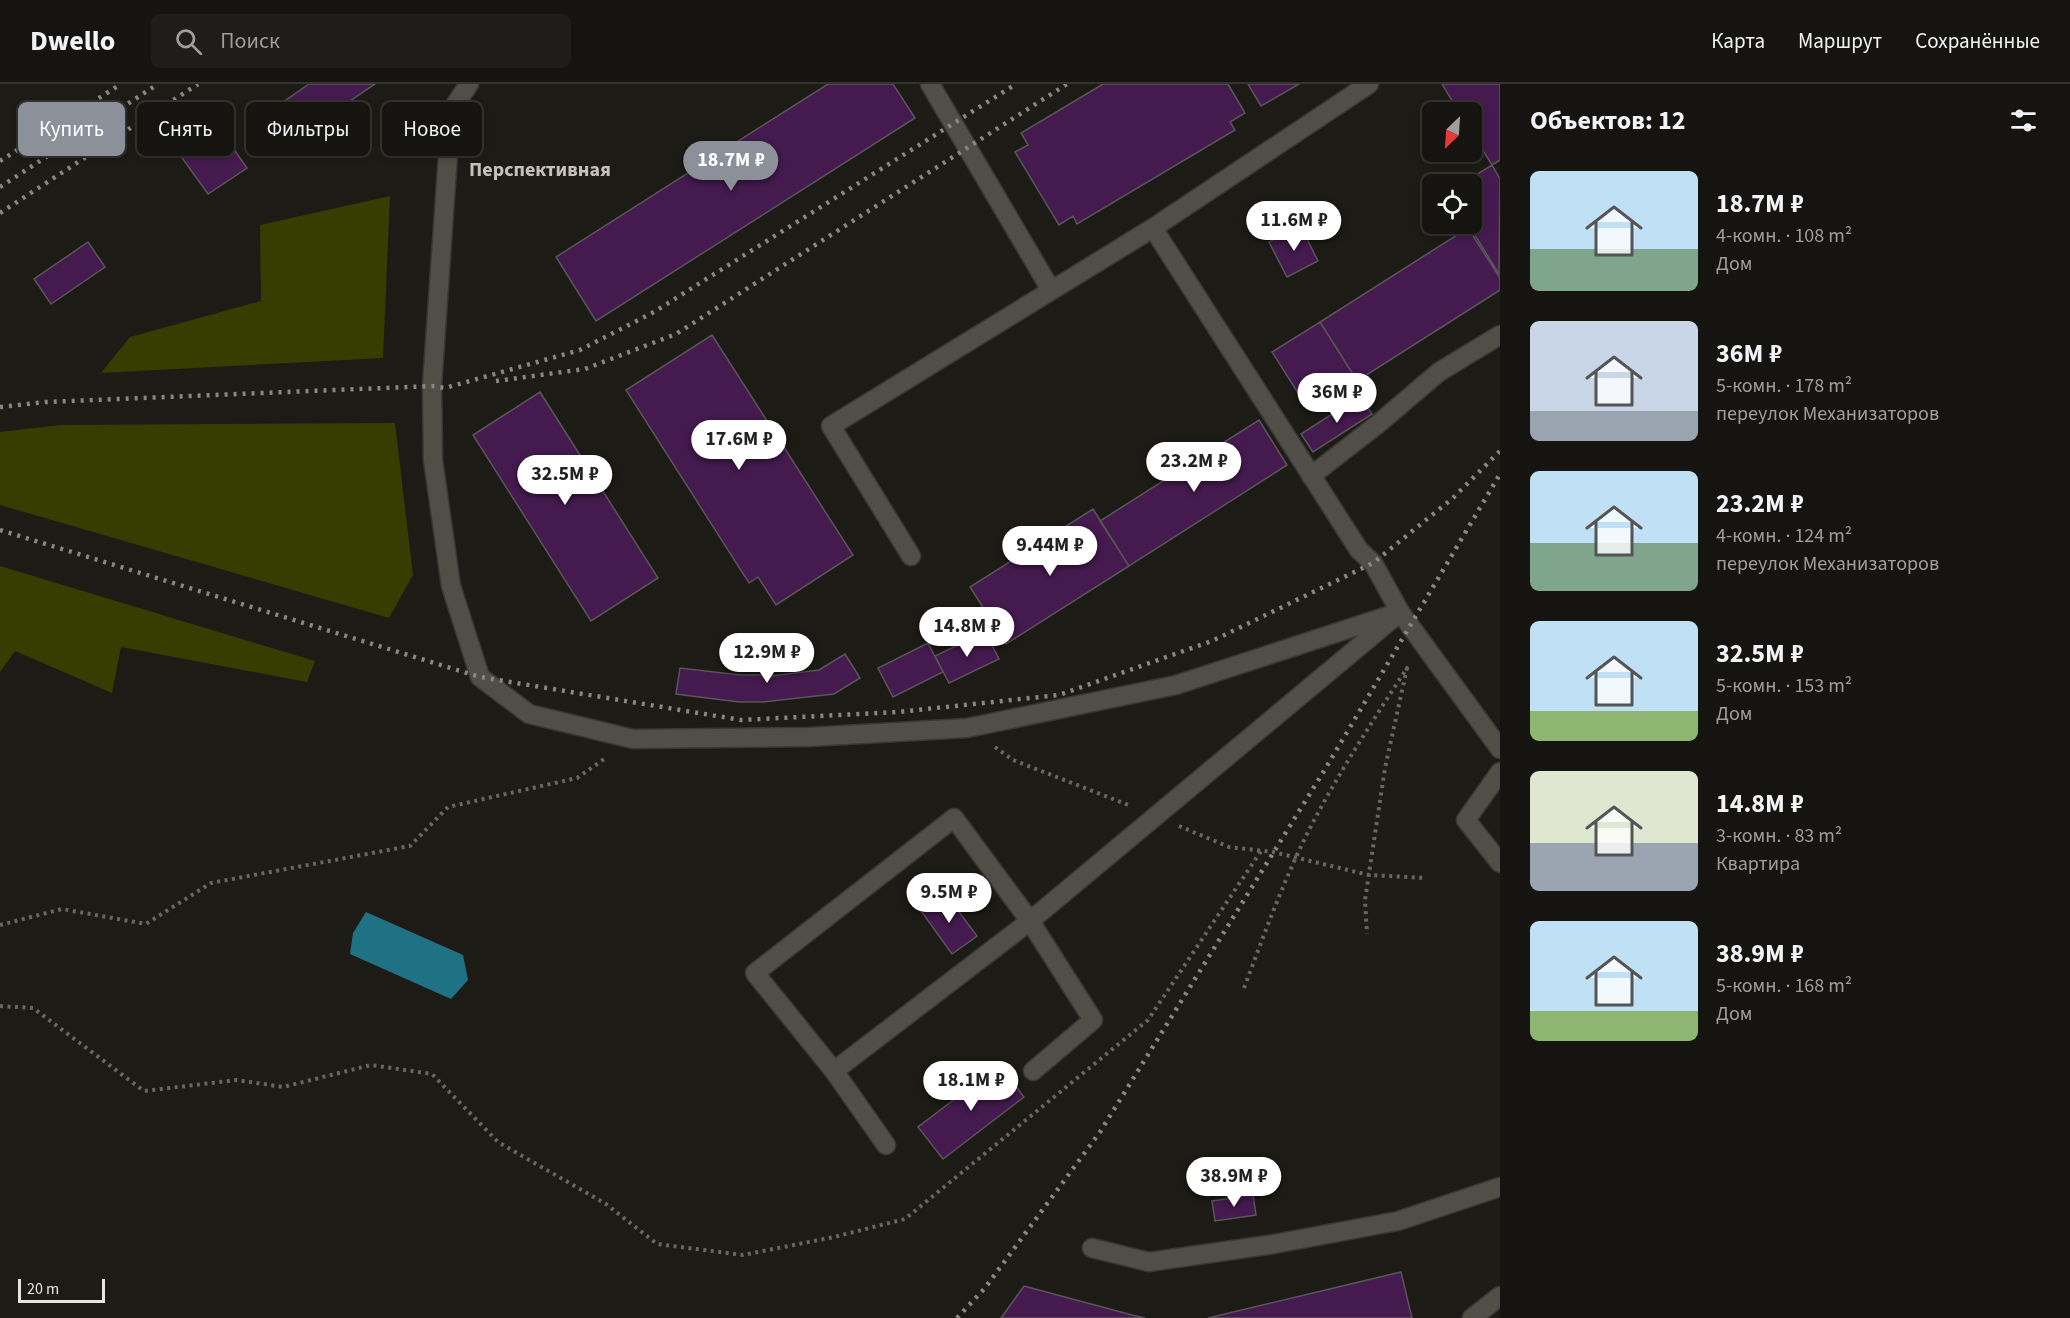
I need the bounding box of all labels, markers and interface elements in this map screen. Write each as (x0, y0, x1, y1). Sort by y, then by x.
search box (151, 14, 571, 68)
text: Dwello (30, 21, 115, 61)
icon: search (172, 25, 205, 58)
text: Поиск (220, 25, 280, 57)
text: Карта (1711, 26, 1765, 56)
text: Маршрут (1798, 26, 1882, 56)
text: Сохранённые (1915, 26, 2040, 56)
chip: Купить (18, 102, 125, 156)
chip: Снять (137, 102, 234, 156)
chip: Фильтры (246, 102, 370, 156)
chip: Новое (382, 102, 482, 156)
north arrow (1422, 102, 1482, 162)
map controls (1422, 102, 1482, 234)
text: Объектов: 12 (1530, 102, 1686, 139)
icon: filters (2007, 104, 2040, 137)
pin: 18.7M ₽ (676, 141, 786, 192)
text: 18.7M ₽ (697, 146, 765, 174)
district label: Перспективная (469, 156, 611, 184)
button: locate (1422, 174, 1482, 234)
text: 18.7M ₽ (1716, 185, 1804, 222)
icon: home (1578, 195, 1650, 267)
pin: 11.6M ₽ (1239, 201, 1349, 252)
text: 11.6M ₽ (1260, 206, 1328, 234)
text: 4-комн. · 108 m² (1716, 222, 1852, 250)
text: Дом (1716, 250, 1752, 278)
text: 36M ₽ (1716, 335, 1782, 372)
icon: home (1578, 345, 1650, 417)
text: 5-комн. · 178 m² (1716, 372, 1852, 400)
pin: 36M ₽ (1295, 373, 1379, 424)
text: 36M ₽ (1312, 378, 1362, 406)
text: переулок Механизаторов (1716, 400, 1939, 428)
pin: 17.6M ₽ (684, 420, 794, 471)
text: 17.6M ₽ (705, 425, 773, 453)
pin: 23.2M ₽ (1139, 442, 1249, 493)
text: 23.2M ₽ (1160, 447, 1228, 475)
pin: 32.5M ₽ (510, 455, 620, 506)
text: 32.5M ₽ (531, 460, 599, 488)
text: 23.2M ₽ (1716, 485, 1804, 522)
icon: home (1578, 495, 1650, 567)
text: 4-комн. · 124 m² (1716, 522, 1852, 550)
pin: 9.44M ₽ (995, 526, 1105, 577)
text: 9.44M ₽ (1016, 531, 1084, 559)
text: переулок Механизаторов (1716, 550, 1939, 578)
pin: 14.8M ₽ (912, 607, 1022, 658)
text: 14.8M ₽ (933, 612, 1001, 640)
pin: 12.9M ₽ (712, 633, 822, 684)
text: 32.5M ₽ (1716, 635, 1804, 672)
text: 12.9M ₽ (733, 638, 801, 666)
icon: home (1578, 645, 1650, 717)
text: 5-комн. · 153 m² (1716, 672, 1852, 700)
text: Дом (1716, 700, 1752, 728)
text: 14.8M ₽ (1716, 785, 1804, 822)
icon: home (1578, 795, 1650, 867)
text: 3-комн. · 83 m² (1716, 822, 1842, 850)
text: Квартира (1716, 850, 1800, 878)
pin: 9.5M ₽ (900, 873, 998, 924)
text: 9.5M ₽ (921, 878, 977, 906)
text: 38.9M ₽ (1716, 935, 1804, 972)
icon: home (1578, 945, 1650, 1017)
text: 5-комн. · 168 m² (1716, 972, 1852, 1000)
text: Дом (1716, 1000, 1752, 1028)
pin: 18.1M ₽ (916, 1061, 1026, 1112)
text: 18.1M ₽ (937, 1066, 1005, 1094)
pin: 38.9M ₽ (1179, 1157, 1289, 1208)
text: 38.9M ₽ (1200, 1162, 1268, 1190)
scale bar (18, 1276, 105, 1304)
text: 20 m (27, 1278, 59, 1300)

